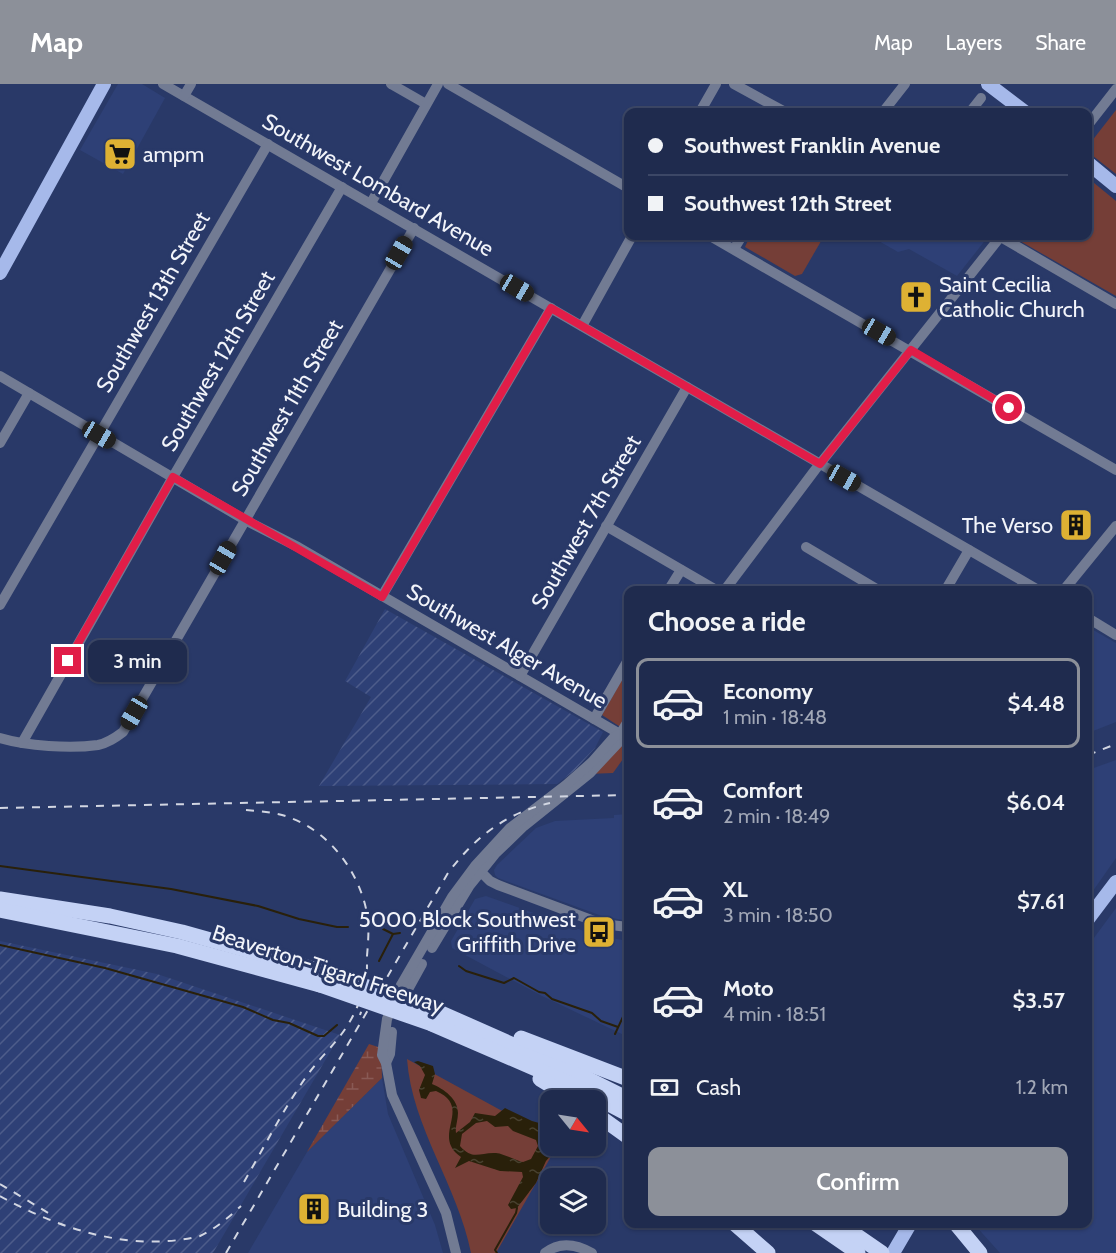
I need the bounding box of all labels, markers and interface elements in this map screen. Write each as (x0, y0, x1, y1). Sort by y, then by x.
text: Map (30, 25, 83, 59)
text: Map (874, 30, 913, 55)
text: Layers (946, 30, 1002, 55)
text: Share (1035, 30, 1086, 55)
street label: Southwest Lombard Avenue (257, 108, 499, 262)
text: Southwest Franklin Avenue (684, 132, 940, 159)
supermarket icon: ampm (102, 136, 138, 172)
place label: ampm (143, 141, 204, 168)
text: Southwest 12th Street (684, 190, 892, 217)
street label: Southwest 13th Street (90, 206, 216, 397)
car (382, 233, 416, 273)
street label: Southwest 12th Street (155, 266, 281, 456)
car (497, 271, 537, 305)
place label: Saint Cecilia Catholic Church (939, 271, 1085, 323)
church icon: Saint Cecilia Catholic Church (898, 279, 934, 315)
street label: Southwest 11th Street (225, 314, 349, 501)
car (859, 315, 899, 349)
route start (995, 394, 1022, 421)
car (79, 418, 119, 452)
street label: Southwest 7th Street (525, 430, 647, 614)
car (824, 461, 864, 495)
building icon: The Verso (1058, 507, 1094, 543)
place label: The Verso (962, 512, 1053, 539)
car (206, 538, 240, 578)
street label: Southwest Alger Avenue (402, 578, 612, 714)
text: Choose a ride (648, 605, 806, 638)
callout: 3 min (89, 640, 188, 682)
route end (54, 647, 81, 674)
text: 3 min (113, 649, 162, 673)
icon: car (651, 676, 705, 730)
text: Economy (723, 678, 813, 705)
text: $4.48 (1008, 690, 1065, 717)
car (117, 693, 151, 733)
text: 1 min · 18:48 (723, 705, 827, 729)
icon: car (651, 775, 705, 829)
text: Comfort (723, 777, 802, 804)
text: $6.04 (1007, 789, 1065, 816)
text: 2 min · 18:49 (723, 804, 830, 828)
icon: car (651, 874, 705, 928)
text: XL (723, 876, 748, 903)
text: $7.61 (1017, 888, 1065, 915)
text: 3 min · 18:50 (723, 903, 833, 927)
place label: 5000 Block Southwest Griffith Drive (359, 906, 577, 958)
bus stop icon: 5000 Block Southwest Griffith Drive (581, 914, 617, 950)
street label: Beaverton-Tigard Freeway (209, 919, 447, 1019)
icon: car (651, 973, 705, 1027)
text: Moto (723, 975, 774, 1002)
text: $3.57 (1013, 987, 1065, 1014)
text: 4 min · 18:51 (723, 1002, 826, 1026)
icon: cash (648, 1071, 681, 1104)
text: Cash (696, 1074, 741, 1101)
text: 1.2 km (1016, 1075, 1068, 1099)
north arrow (540, 1090, 606, 1156)
map controls (540, 1090, 606, 1234)
button: Confirm (648, 1147, 1068, 1216)
button: layers (540, 1168, 606, 1234)
building icon: Building 3 (296, 1191, 332, 1227)
place label: Building 3 (337, 1196, 428, 1223)

